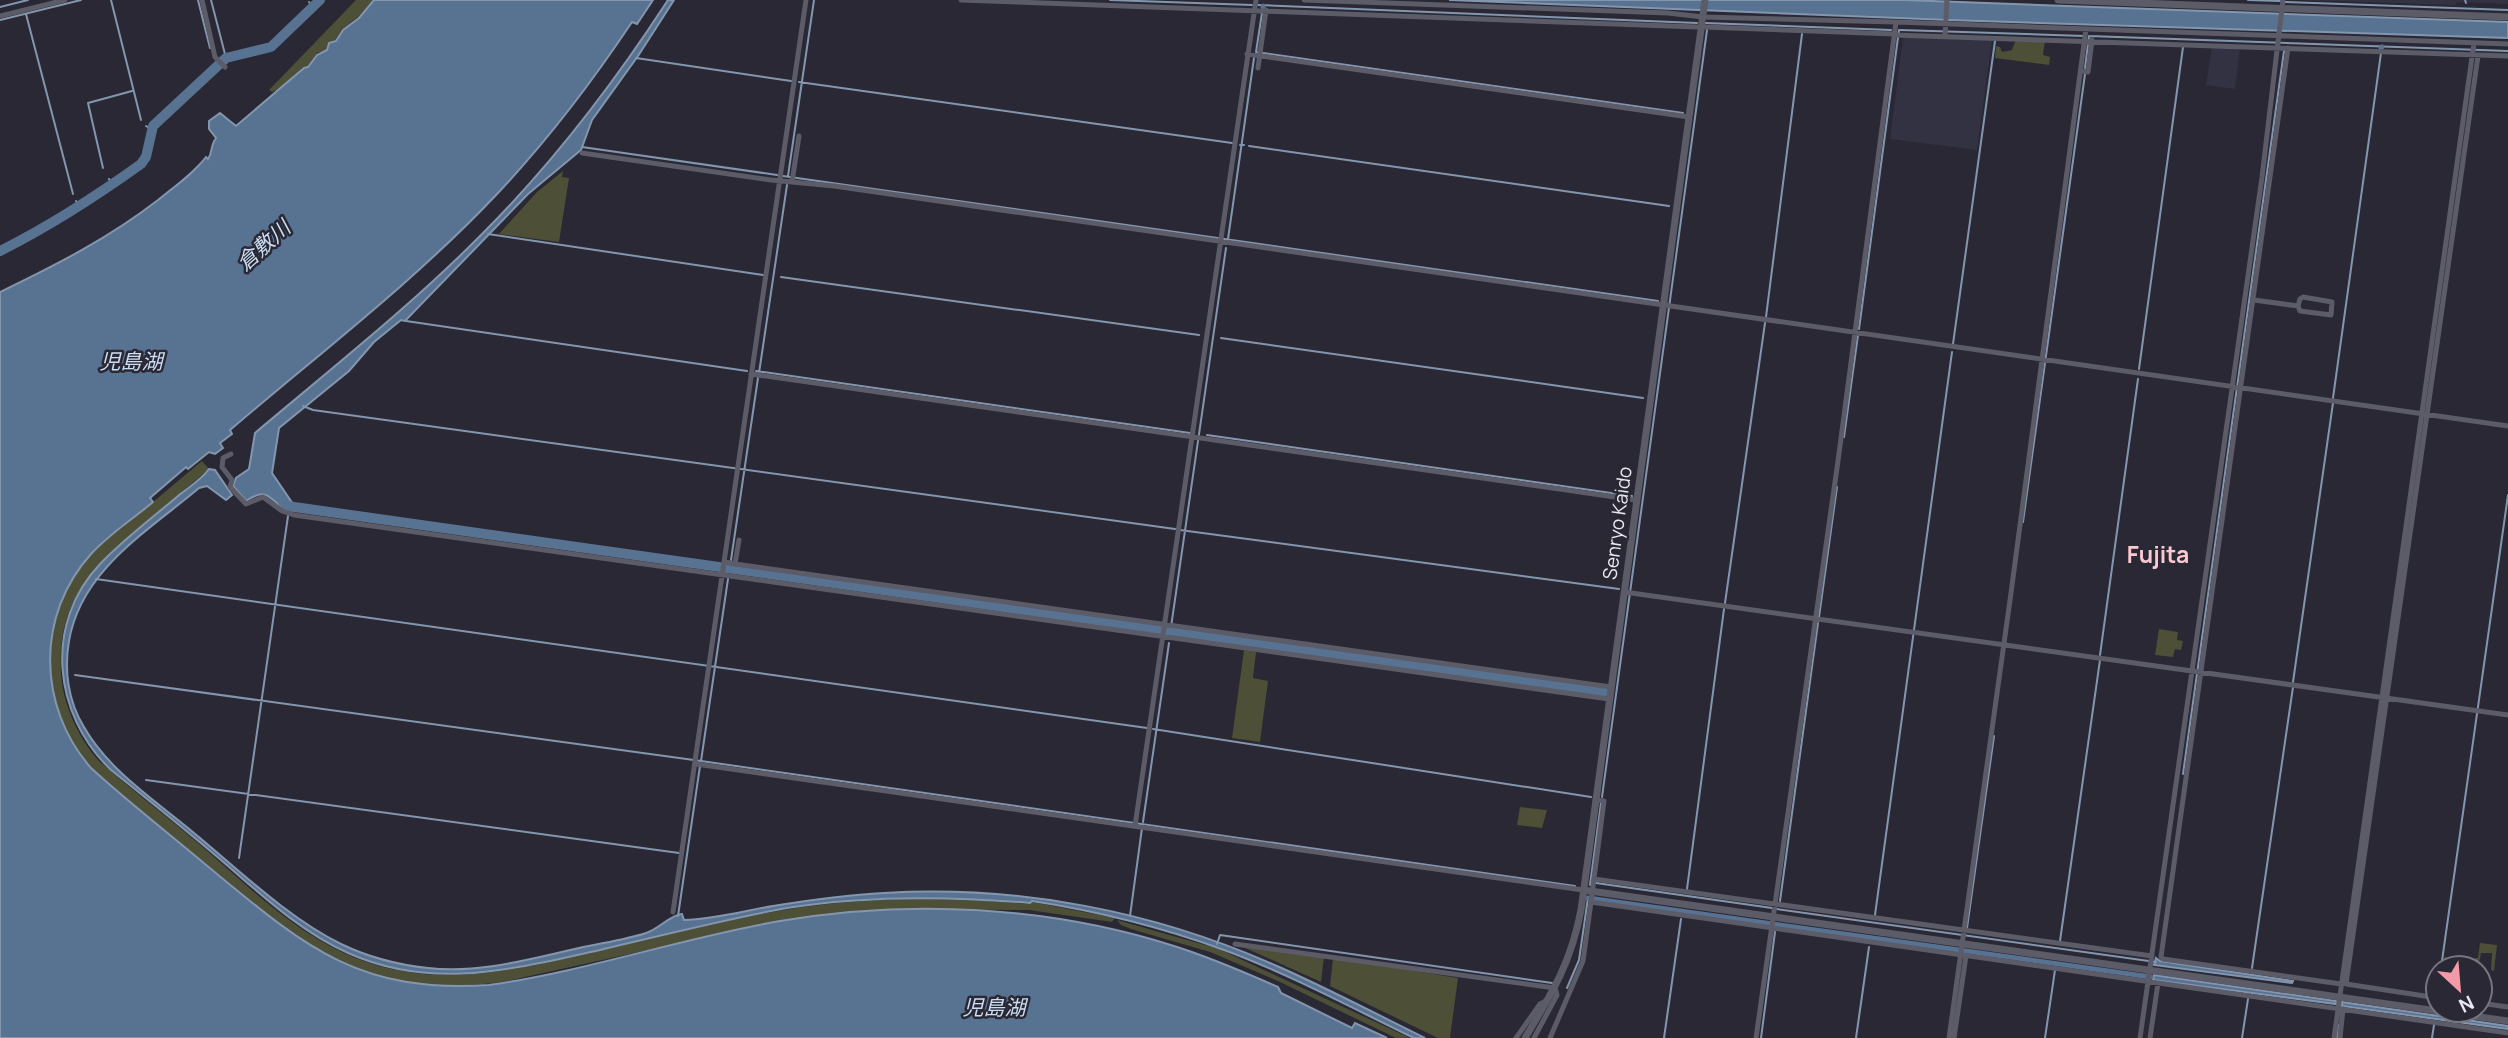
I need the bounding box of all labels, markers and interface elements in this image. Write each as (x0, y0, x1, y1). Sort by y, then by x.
water label: 倉敷川 (230, 212, 297, 276)
water label: 児島湖 (100, 347, 165, 375)
street label: Senryo Kaido (1596, 465, 1638, 581)
district label: Fujita (2127, 538, 2189, 570)
north arrow (2424, 954, 2494, 1024)
text: N (2455, 990, 2478, 1019)
water label: 児島湖 (963, 993, 1028, 1021)

